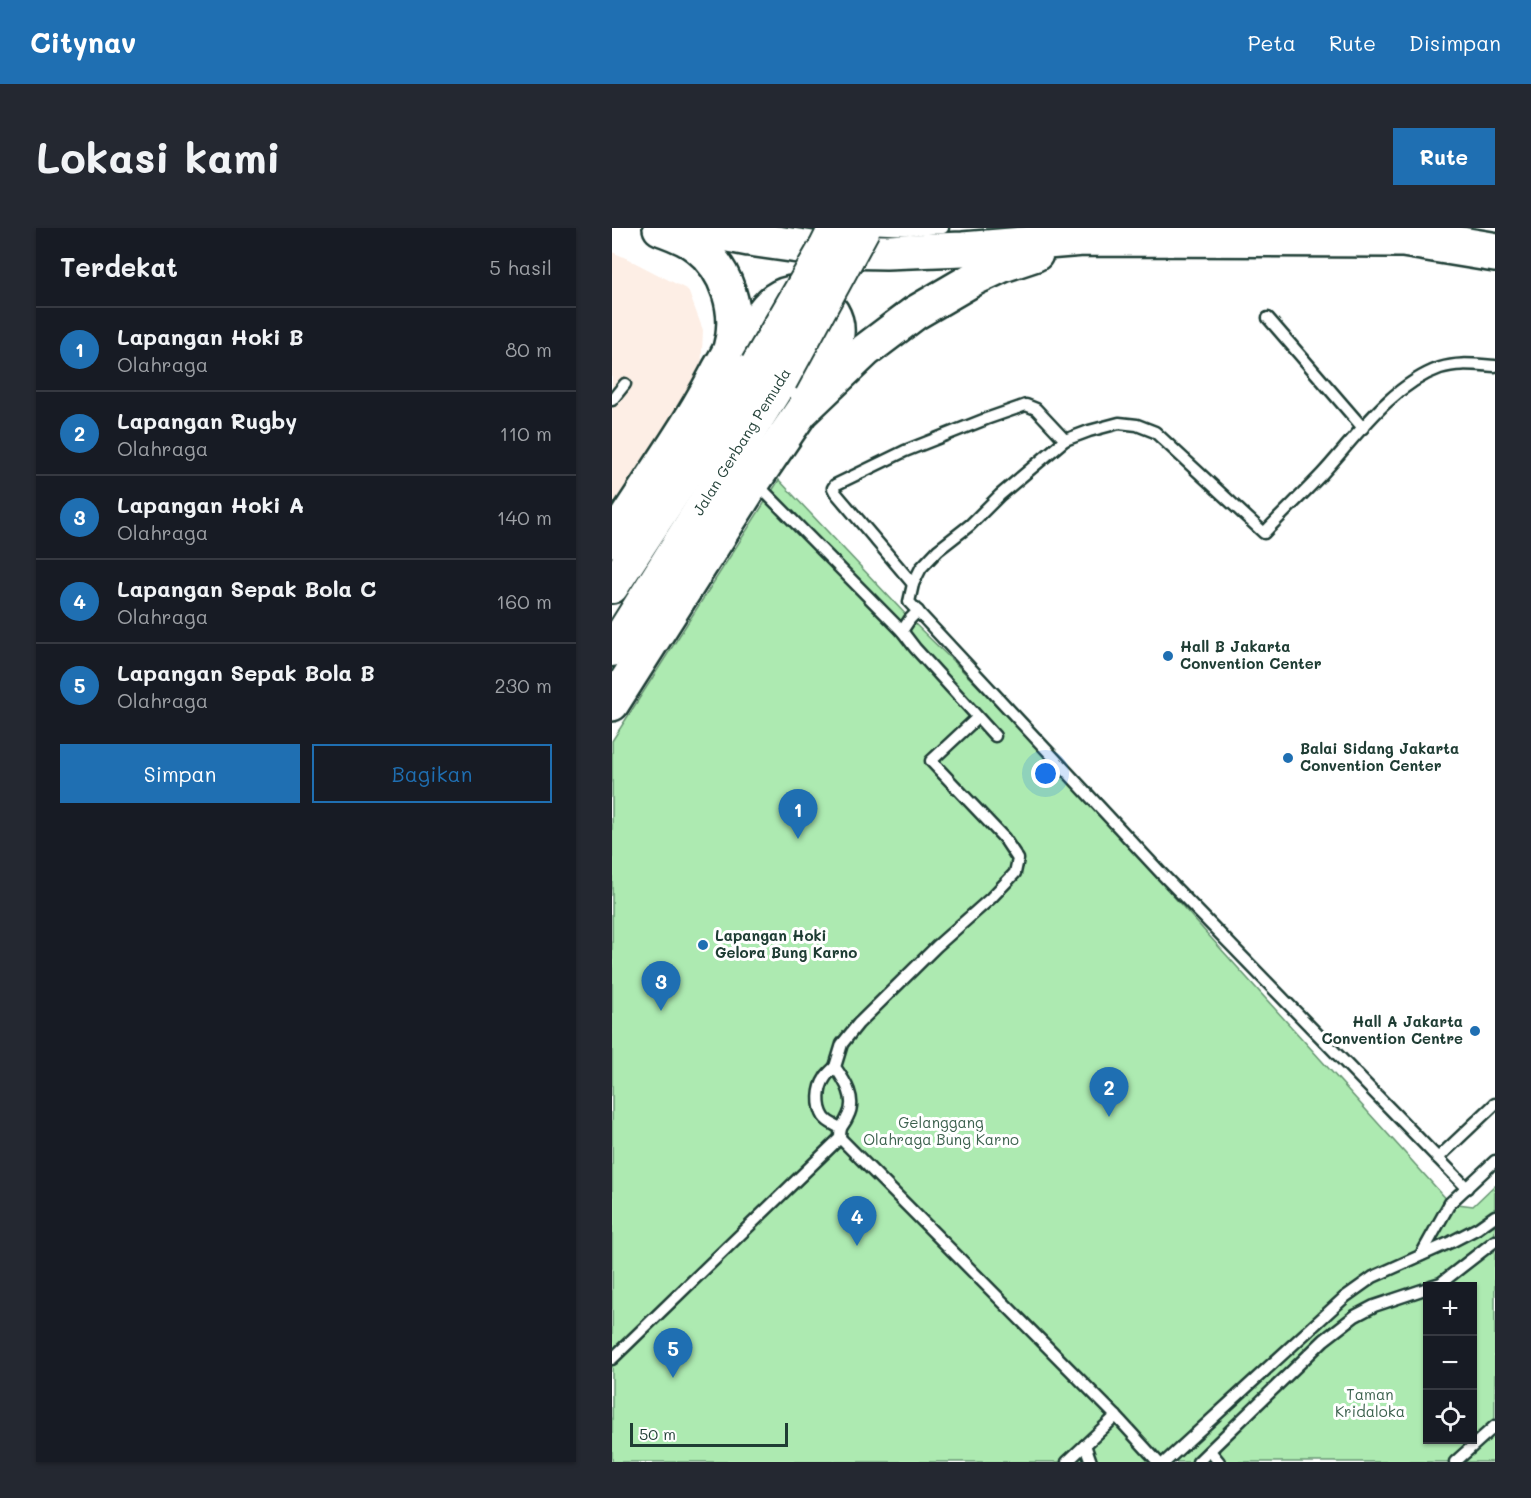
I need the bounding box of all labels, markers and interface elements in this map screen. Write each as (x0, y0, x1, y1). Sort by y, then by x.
text: Citynav (30, 24, 136, 60)
text: Peta (1248, 29, 1296, 56)
text: Rute (1329, 29, 1376, 56)
text: Disimpan (1409, 29, 1501, 56)
button: Rute (1393, 128, 1495, 185)
text: Lokasi kami (36, 129, 281, 184)
text: Terdekat (60, 250, 178, 284)
text: 5 hasil (489, 254, 552, 280)
text: Lapangan Hoki B (117, 322, 304, 351)
text: 1 (75, 336, 84, 362)
text: 80 m (505, 336, 552, 362)
text: Olahraga (117, 351, 208, 377)
street label: Jalan Gerbang Pemuda (688, 364, 795, 519)
text: Lapangan Rugby (117, 406, 297, 435)
text: 2 (74, 420, 85, 446)
text: 110 m (499, 420, 552, 446)
text: Olahraga (117, 435, 208, 461)
text: Lapangan Hoki A (117, 490, 304, 519)
text: 3 (74, 504, 86, 530)
text: 140 m (497, 504, 552, 530)
text: Olahraga (117, 519, 208, 545)
text: Lapangan Sepak Bola C (117, 574, 376, 603)
text: 4 (73, 588, 86, 614)
text: 160 m (496, 588, 552, 614)
text: Olahraga (117, 603, 208, 629)
place label: Hall B Jakarta Convention Center (1180, 636, 1322, 673)
marker: Hall B Jakarta Convention Center (1161, 649, 1175, 663)
text: Lapangan Sepak Bola B (117, 658, 375, 687)
text: 5 (74, 672, 85, 698)
text: 230 m (494, 672, 552, 698)
text: Olahraga (117, 687, 208, 713)
place label: Balai Sidang Jakarta Convention Center (1300, 738, 1459, 775)
button: Simpan (60, 744, 300, 803)
button: Bagikan (312, 744, 552, 803)
marker: Balai Sidang Jakarta Convention Center (1281, 751, 1295, 765)
your location (1031, 759, 1060, 788)
pin: 1 (778, 790, 818, 839)
place label: Lapangan Hoki Gelora Bung Karno (715, 925, 857, 962)
marker: Lapangan Hoki Gelora Bung Karno (696, 938, 710, 952)
pin: 3 (641, 962, 680, 1011)
place label: Hall A Jakarta Convention Centre (1322, 1011, 1463, 1048)
marker: Hall A Jakarta Convention Centre (1468, 1024, 1482, 1038)
pin: 2 (1090, 1068, 1128, 1117)
park label: Gelanggang Olahraga Bung Karno (863, 1112, 1019, 1149)
pin: 4 (838, 1196, 876, 1246)
map controls (1423, 1282, 1477, 1444)
button: + (1423, 1282, 1477, 1336)
pin: 5 (654, 1328, 692, 1378)
button: − (1423, 1336, 1477, 1390)
park label: Taman Kridaloka (1335, 1384, 1405, 1421)
button: locate (1423, 1390, 1477, 1444)
scale bar (630, 1420, 788, 1448)
text: 50 m (639, 1423, 676, 1444)

